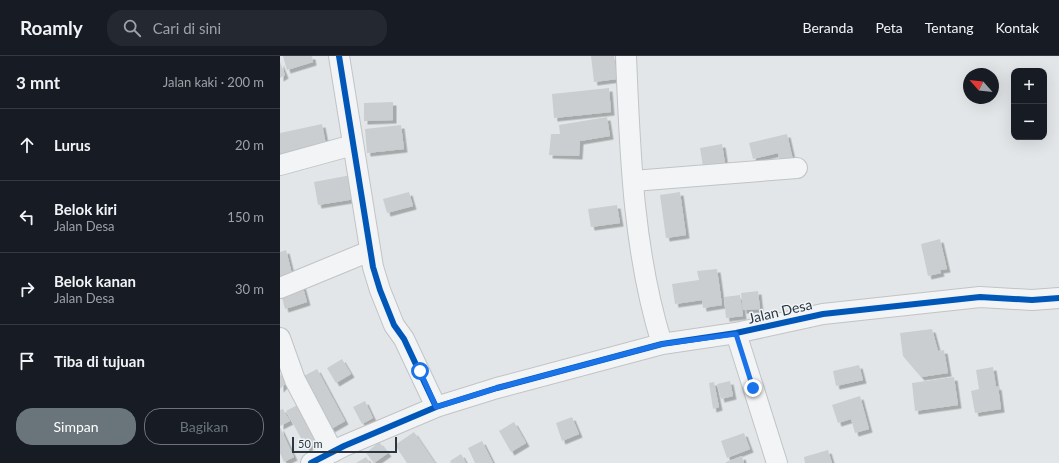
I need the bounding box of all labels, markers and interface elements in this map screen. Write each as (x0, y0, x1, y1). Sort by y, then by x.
search box (107, 10, 387, 46)
text: Roamly (20, 16, 83, 39)
icon: search (121, 17, 143, 39)
text: Cari di sini (153, 19, 221, 37)
text: Beranda (803, 19, 853, 36)
text: Peta (875, 19, 903, 36)
text: Tentang (925, 19, 974, 36)
text: Kontak (996, 19, 1039, 36)
north arrow (963, 68, 999, 104)
map controls (1011, 68, 1047, 140)
button: + (1011, 68, 1047, 104)
text: 3 mnt (16, 72, 60, 93)
text: Jalan kaki · 200 m (163, 74, 264, 90)
button: − (1011, 104, 1047, 140)
icon: ahead (16, 134, 38, 156)
text: Lurus (54, 136, 91, 154)
text: 20 m (235, 137, 264, 153)
text: Belok kiri (54, 200, 117, 218)
icon: left (16, 206, 38, 228)
text: 150 m (227, 209, 264, 225)
text: Jalan Desa (54, 218, 115, 234)
text: Belok kanan (54, 272, 136, 290)
icon: right (16, 278, 38, 300)
text: 30 m (235, 281, 264, 297)
text: Jalan Desa (54, 290, 115, 306)
street label: Jalan Desa (746, 295, 814, 327)
icon: arrive (16, 350, 38, 372)
text: Tiba di tujuan (54, 352, 145, 370)
route start (411, 362, 429, 380)
route end (744, 379, 762, 397)
button: Simpan (16, 408, 136, 445)
button: Bagikan (144, 408, 264, 445)
scale bar (292, 435, 397, 454)
text: 50 m (298, 437, 323, 450)

